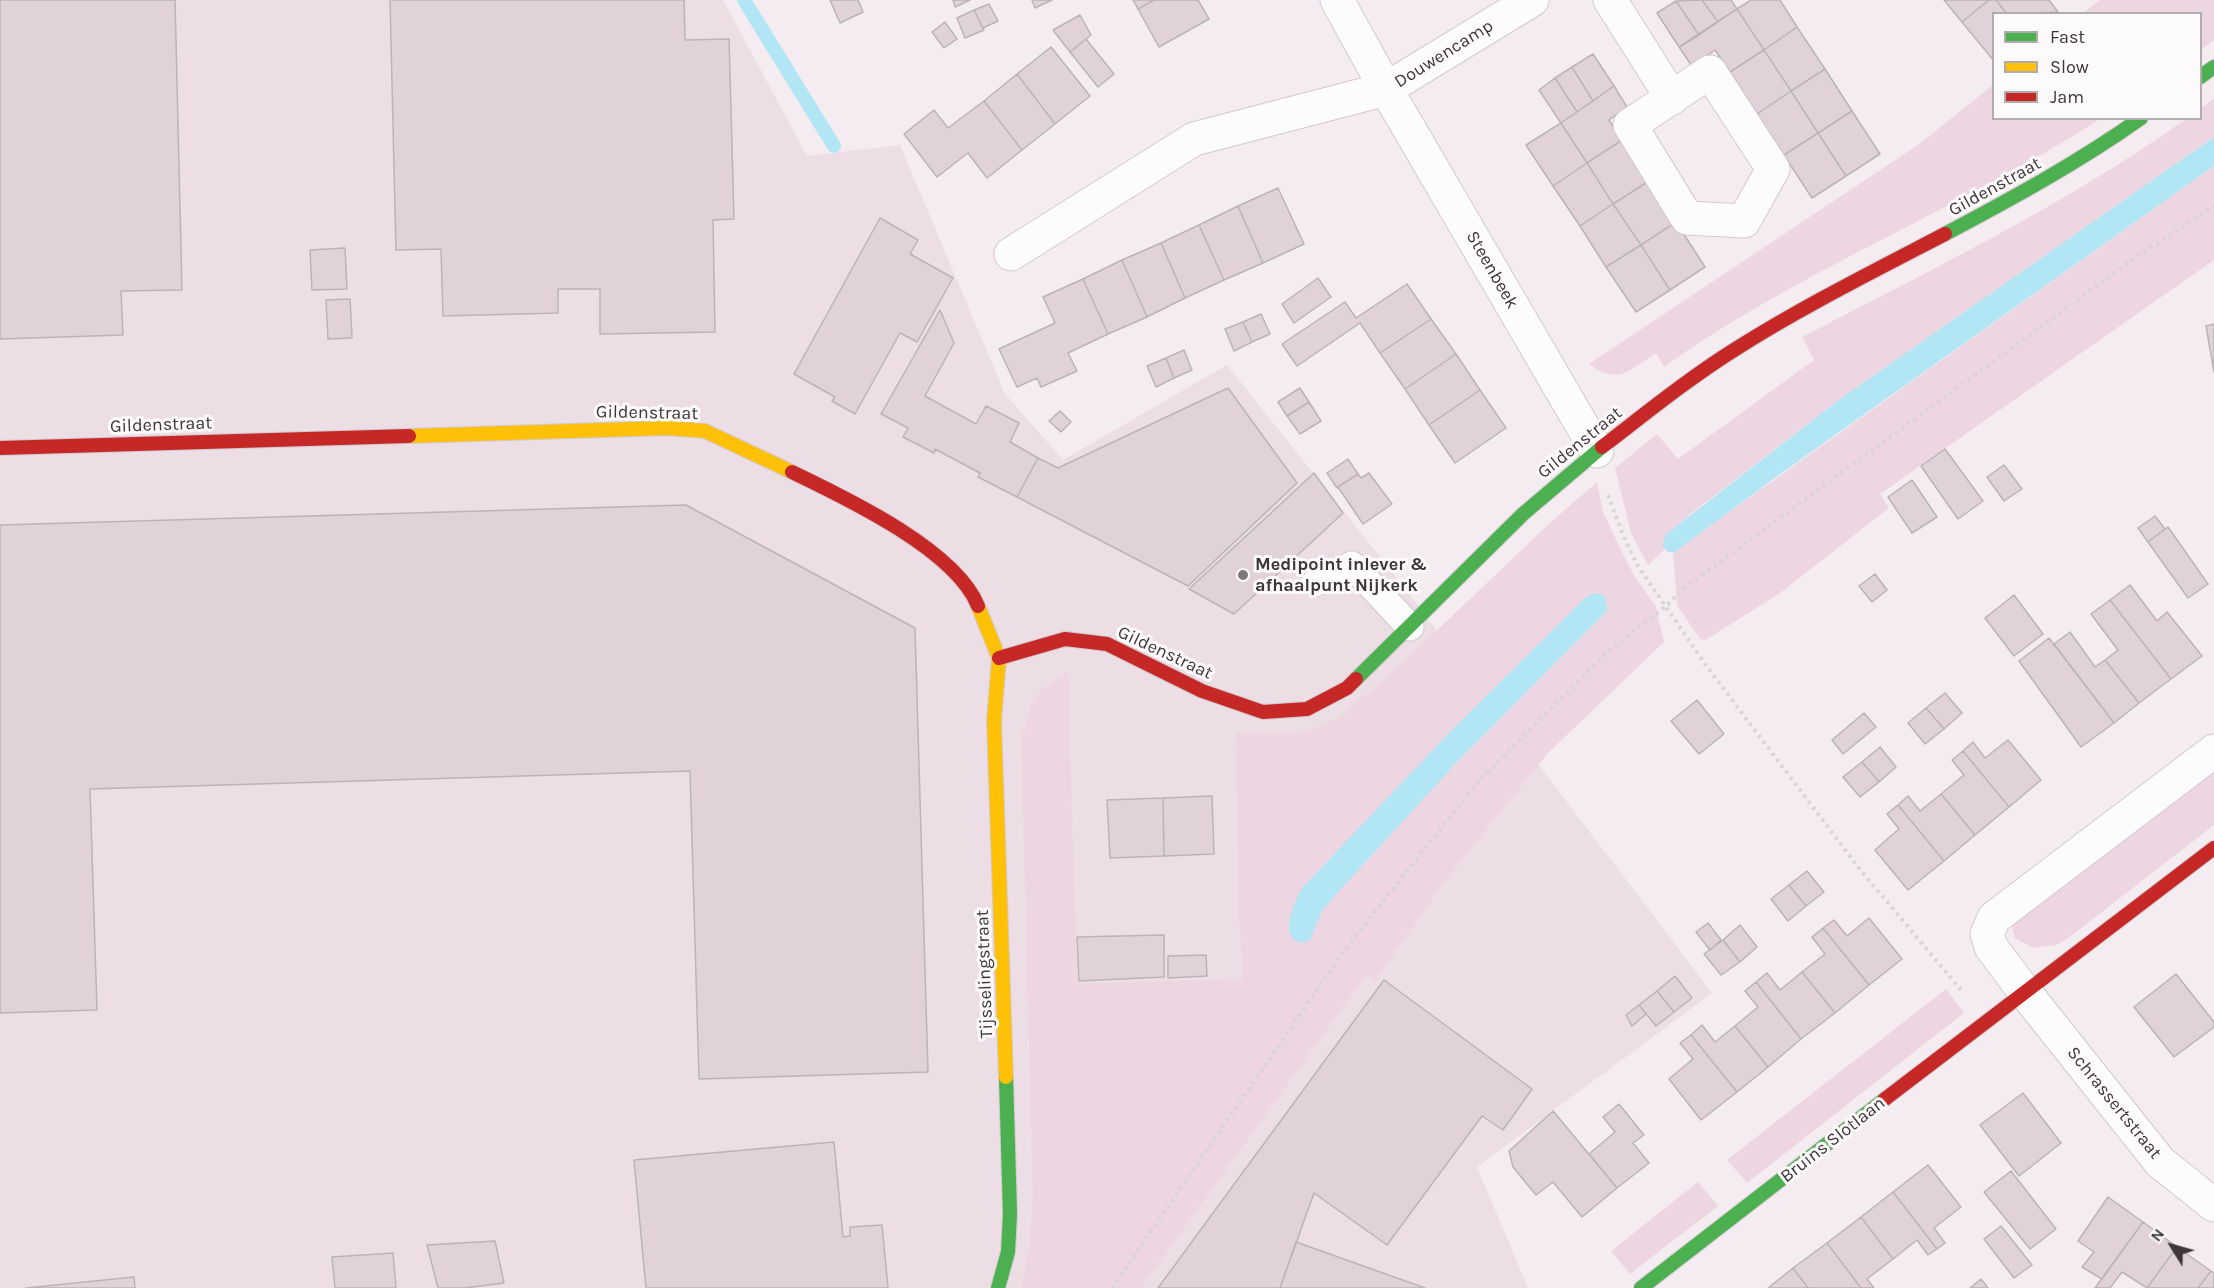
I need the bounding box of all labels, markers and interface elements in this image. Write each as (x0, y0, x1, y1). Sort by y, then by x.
legend (1992, 12, 2202, 120)
street label: Douwencamp (1391, 15, 1497, 93)
text: Fast (2050, 26, 2085, 48)
text: Slow (2050, 56, 2089, 78)
text: Jam (2050, 86, 2084, 108)
street label: Gildenstraat (1945, 153, 2045, 221)
street label: Steenbeek (1461, 227, 1523, 313)
street label: Gildenstraat (596, 401, 698, 425)
street label: Gildenstraat (1534, 402, 1626, 484)
street label: Gildenstraat (110, 412, 212, 438)
place label: Medipoint inlever & afhaalpunt Nijkerk (1255, 554, 1427, 596)
marker: Medipoint inlever & afhaalpunt Nijkerk (1236, 568, 1250, 582)
street label: Gildenstraat (1114, 622, 1216, 684)
street label: Tijsselingstraat (972, 909, 998, 1039)
street label: Schrassertstraat (2062, 1043, 2166, 1163)
street label: Bruins Slotlaan (1776, 1092, 1890, 1188)
north arrow (2142, 1216, 2202, 1276)
text: N (2146, 1225, 2168, 1245)

